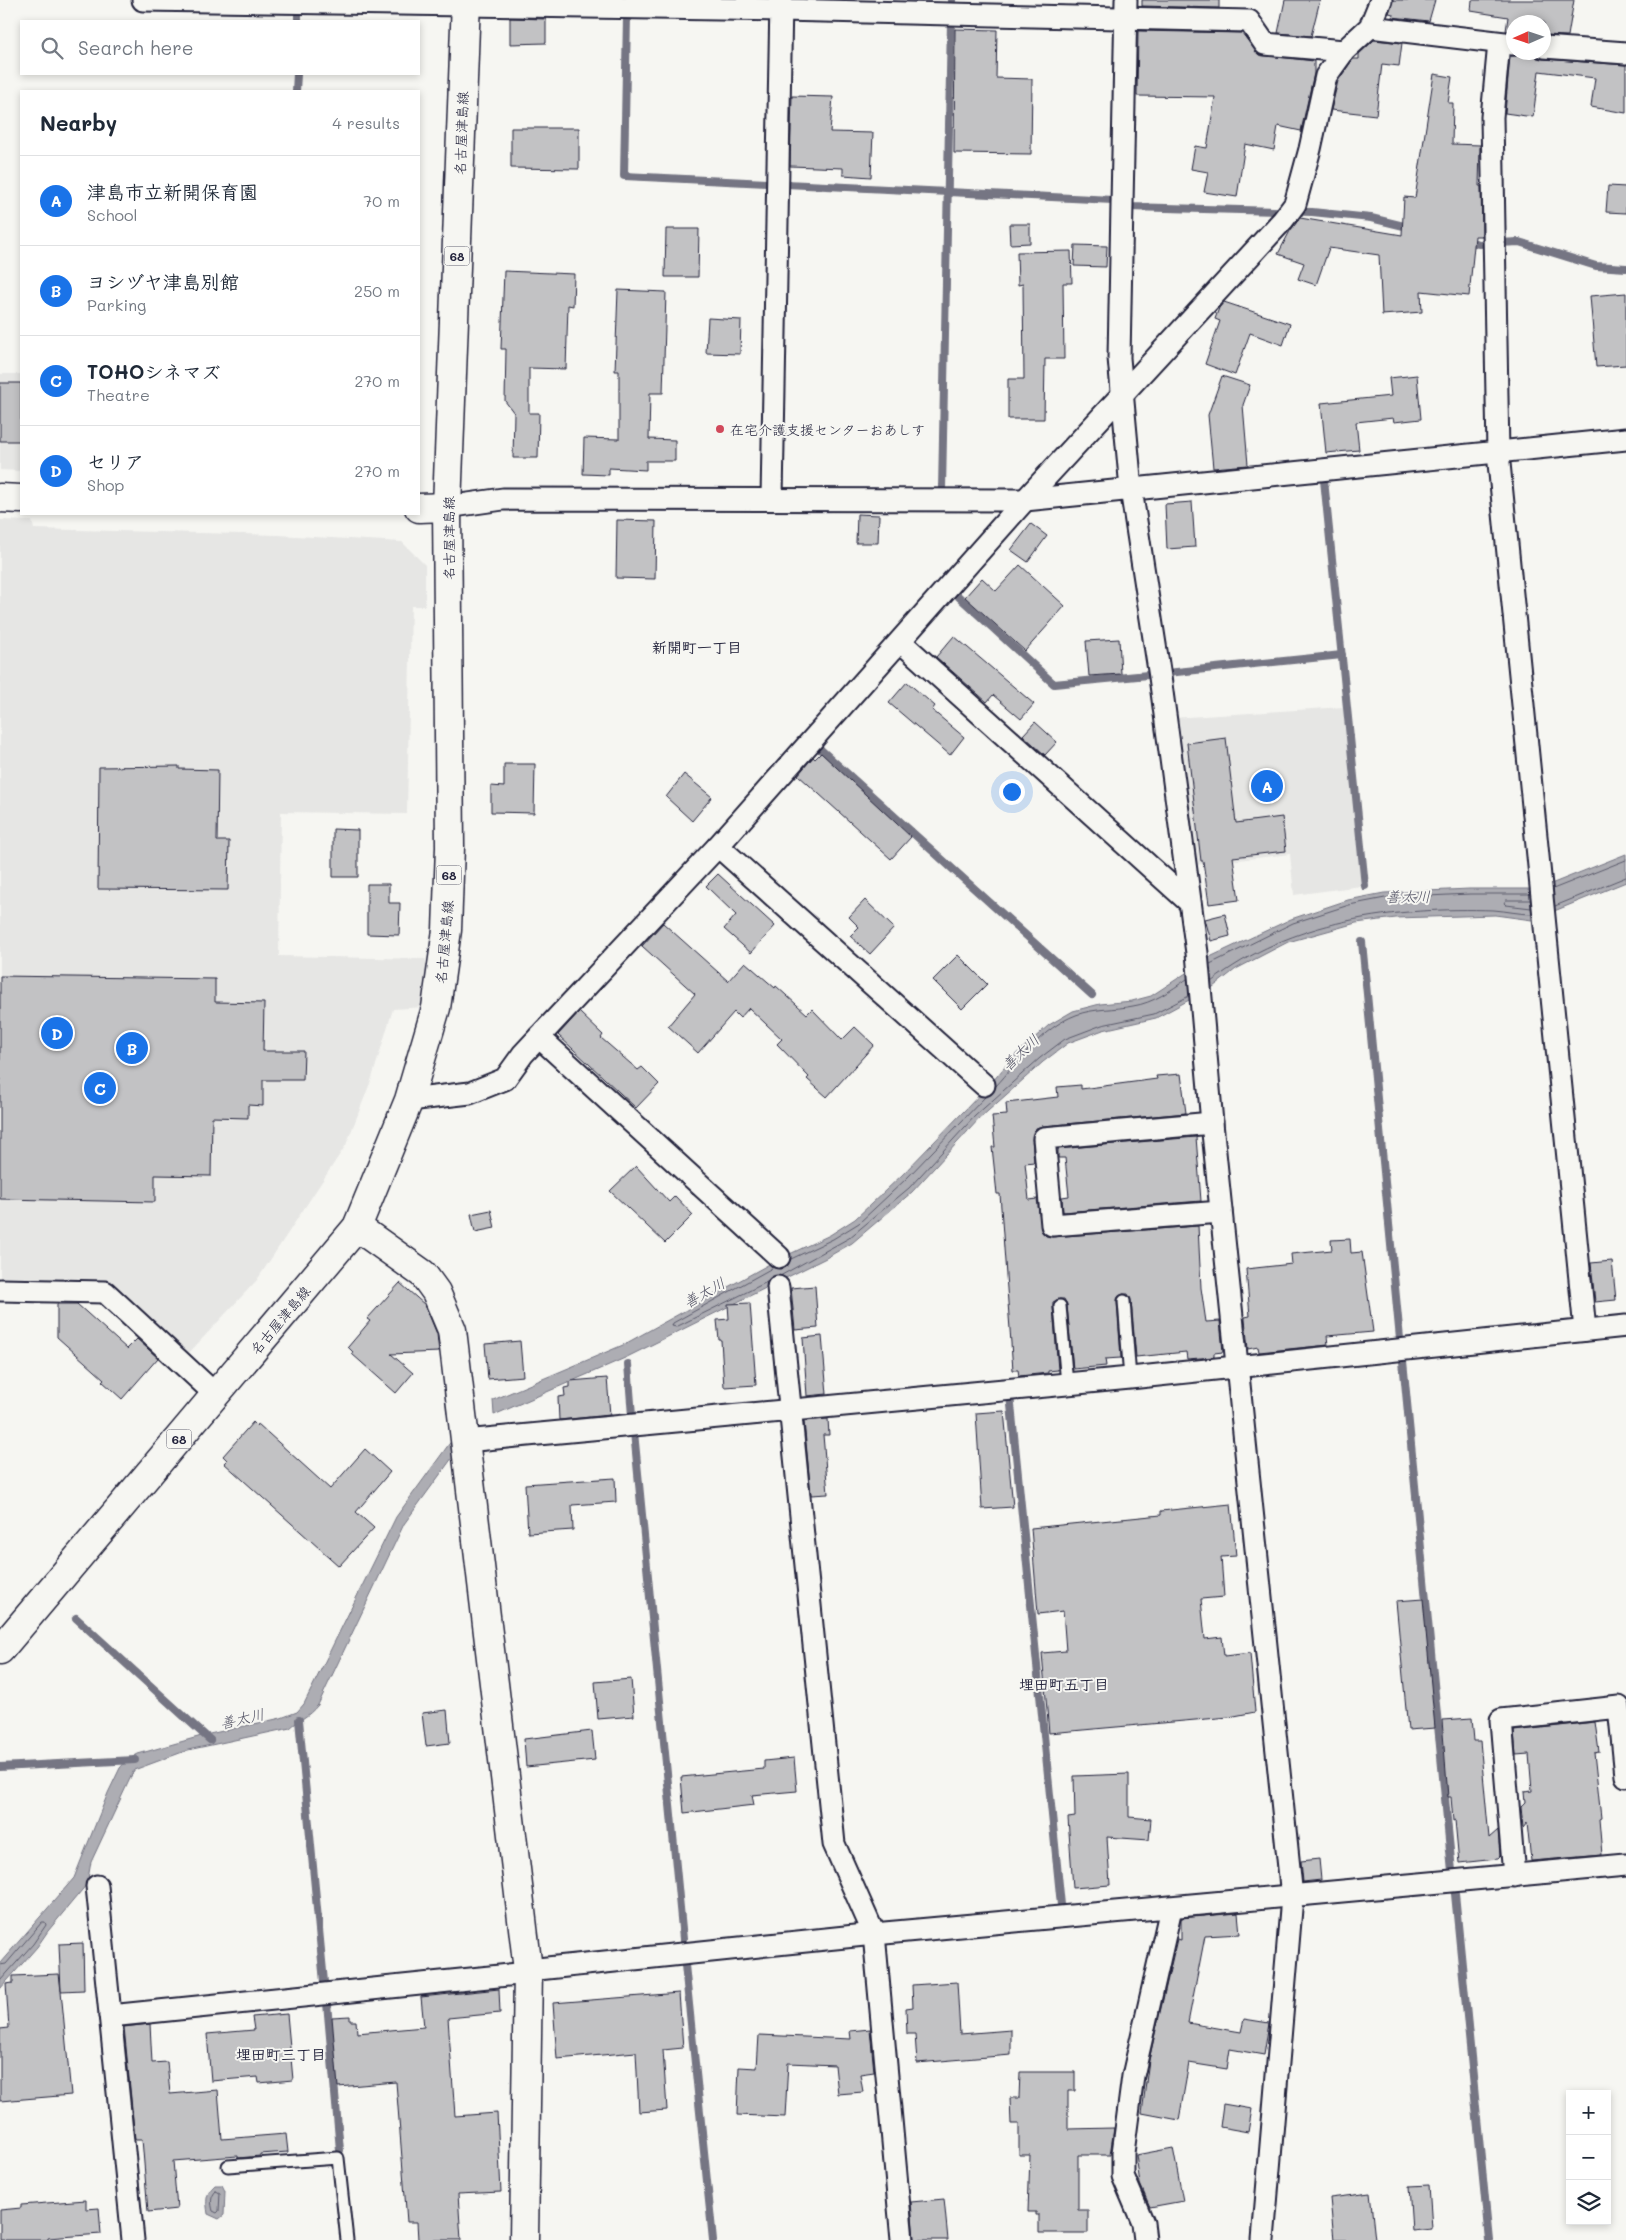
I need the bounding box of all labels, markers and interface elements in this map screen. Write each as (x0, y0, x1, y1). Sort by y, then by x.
north arrow (1506, 15, 1551, 60)
search box (20, 20, 420, 75)
icon: search (38, 34, 66, 62)
text: Search here (78, 35, 194, 60)
street label: 名古屋津島線 (450, 91, 472, 175)
text: Nearby (40, 109, 117, 136)
text: 4 results (332, 112, 400, 133)
text: 津島市立新開保育園 (87, 179, 258, 204)
text: A (50, 190, 62, 211)
text: 70 m (363, 190, 400, 211)
text: School (87, 204, 137, 225)
road number: 68 (444, 247, 470, 266)
text: ヨシヅヤ津島別館 (87, 269, 239, 294)
text: B (51, 280, 61, 301)
text: 250 m (354, 280, 400, 301)
text: Parking (87, 294, 146, 315)
text: TOHOシネマズ (87, 359, 220, 384)
text: C (50, 370, 62, 391)
text: 270 m (354, 370, 400, 391)
text: Theatre (87, 384, 150, 405)
place label: 在宅介護支援センターおあしす (730, 420, 925, 439)
marker: 在宅介護支援センターおあしす (714, 423, 726, 435)
text: セリア (87, 449, 144, 474)
text: D (50, 460, 62, 481)
text: 270 m (354, 460, 400, 481)
text: Shop (87, 474, 124, 495)
street label: 名古屋津島線 (439, 496, 458, 580)
district label: 新開町一丁目 (652, 637, 742, 657)
pin: A (1251, 767, 1283, 805)
your location (999, 779, 1025, 805)
road number: 68 (436, 866, 462, 884)
water label: 善太川 (1385, 886, 1431, 906)
street label: 名古屋津島線 (431, 899, 457, 985)
pin: D (41, 1014, 73, 1052)
pin: B (116, 1029, 148, 1067)
water label: 善太川 (997, 1029, 1043, 1075)
pin: C (84, 1069, 116, 1107)
water label: 善太川 (679, 1272, 729, 1312)
street label: 名古屋津島線 (246, 1282, 314, 1358)
road number: 68 (166, 1430, 192, 1448)
district label: 埋田町五丁目 (1019, 1674, 1109, 1694)
water label: 善太川 (218, 1703, 266, 1733)
district label: 埋田町三丁目 (236, 2044, 326, 2064)
map controls (1566, 2090, 1611, 2225)
button: + (1566, 2090, 1611, 2135)
button: − (1566, 2135, 1611, 2180)
button: layers (1566, 2180, 1611, 2225)

